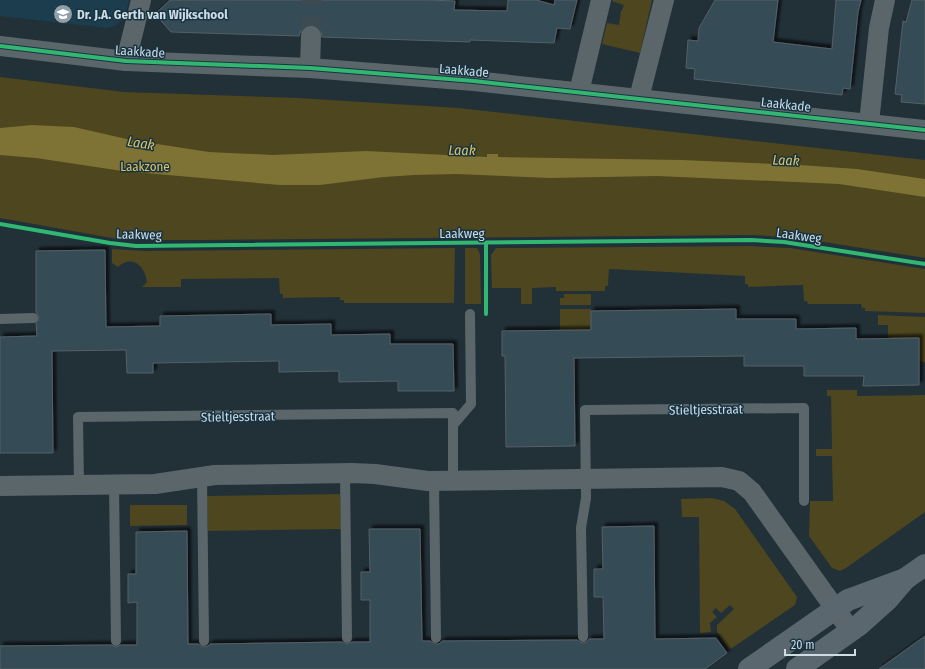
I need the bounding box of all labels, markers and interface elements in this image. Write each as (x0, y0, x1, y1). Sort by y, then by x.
school or university icon: Dr. J.A. Gerth van Wijkschool (52, 3, 74, 25)
place label: Dr. J.A. Gerth van Wijkschool (77, 7, 228, 22)
street label: Laakkade (114, 42, 165, 61)
street label: Laakkade (438, 61, 490, 80)
street label: Laakkade (760, 94, 812, 115)
water label: Laak (126, 133, 156, 154)
water label: Laak (448, 142, 476, 159)
water label: Laak (772, 152, 800, 169)
park label: Laakzone (120, 159, 170, 174)
street label: Laakweg (775, 225, 823, 246)
street label: Laakweg (116, 226, 163, 243)
street label: Laakweg (439, 226, 486, 241)
street label: Stieltjesstraat (669, 401, 744, 418)
street label: Stieltjesstraat (201, 408, 276, 425)
scale bar (785, 631, 855, 657)
text: 20 m (791, 638, 815, 652)

